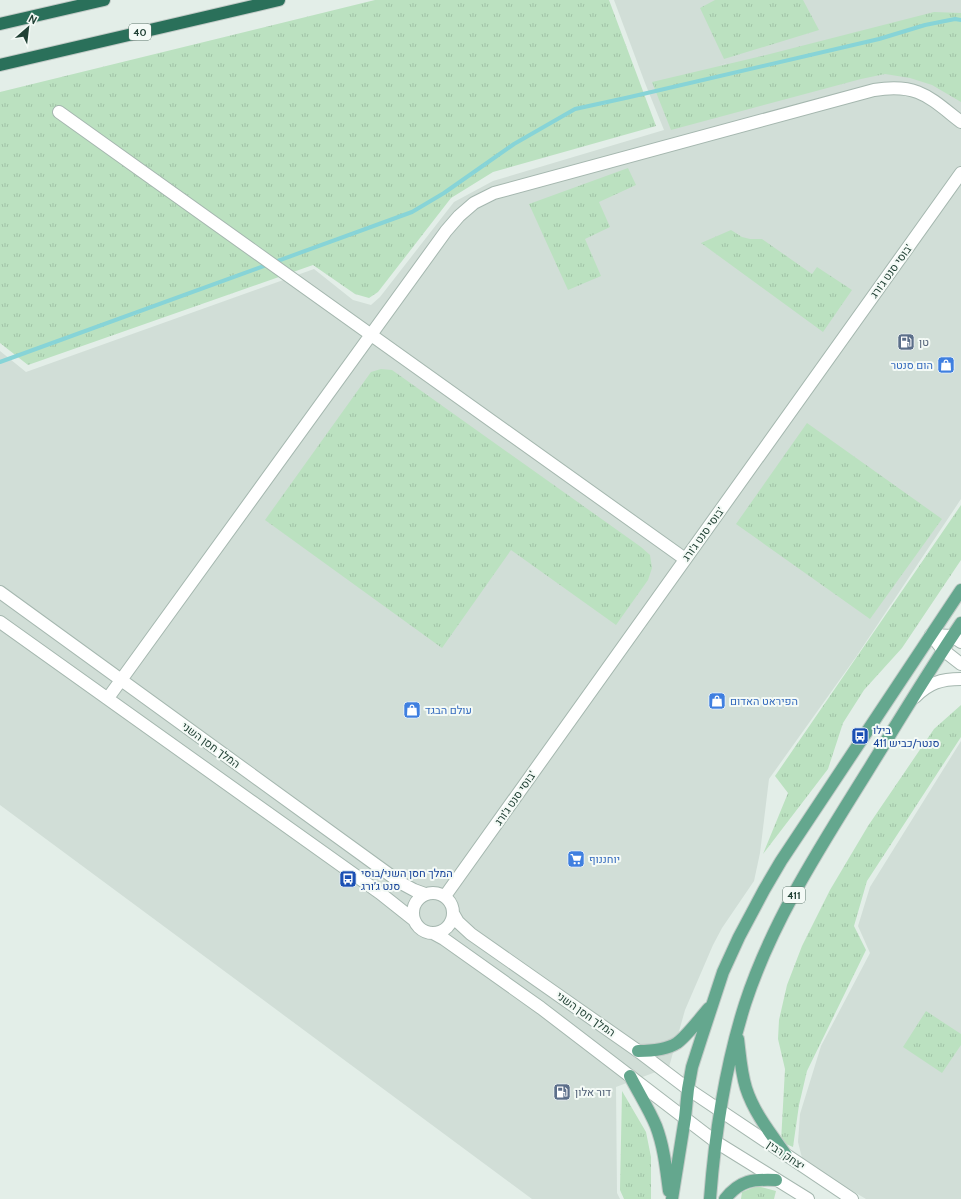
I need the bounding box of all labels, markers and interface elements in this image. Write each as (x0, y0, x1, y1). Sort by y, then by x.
north arrow (8, 8, 48, 48)
text: N (26, 11, 39, 27)
road number: 40 (129, 24, 151, 40)
street label: בוסי סנט ג'ורג' (867, 241, 915, 301)
fuel station icon: טן (896, 332, 916, 352)
place label: טן (919, 335, 929, 349)
shop icon: הום סנטר (936, 355, 956, 375)
place label: הום סנטר (891, 358, 933, 372)
street label: בוסי סנט ג'ורג' (679, 504, 727, 564)
shop icon: הפיראט האדום (707, 691, 727, 711)
place label: הפיראט האדום (730, 694, 798, 708)
shop icon: עולם הבגד (402, 700, 422, 720)
place label: עולם הבגד (425, 703, 472, 717)
street label: המלך חסן השני (179, 719, 243, 771)
place label: בילו סנטר/כביש 411 (873, 723, 940, 750)
bus stop icon: בילו סנטר/כביש 411 (850, 726, 870, 746)
street label: בוסי סנט ג'ורג' (491, 768, 539, 828)
supermarket icon: יוחננוף (566, 849, 586, 869)
place label: יוחננוף (589, 852, 620, 866)
place label: המלך חסן השני/בוסי סנט ג׳ורג (361, 866, 453, 893)
bus stop icon: המלך חסן השני/בוסי סנט ג׳ורג (338, 869, 358, 889)
road number: 411 (783, 887, 805, 903)
street label: המלך חסן השני (554, 989, 618, 1039)
fuel station icon: דור אלון (552, 1082, 572, 1102)
place label: דור אלון (575, 1085, 611, 1099)
street label: יצחק רבין (764, 1137, 808, 1173)

